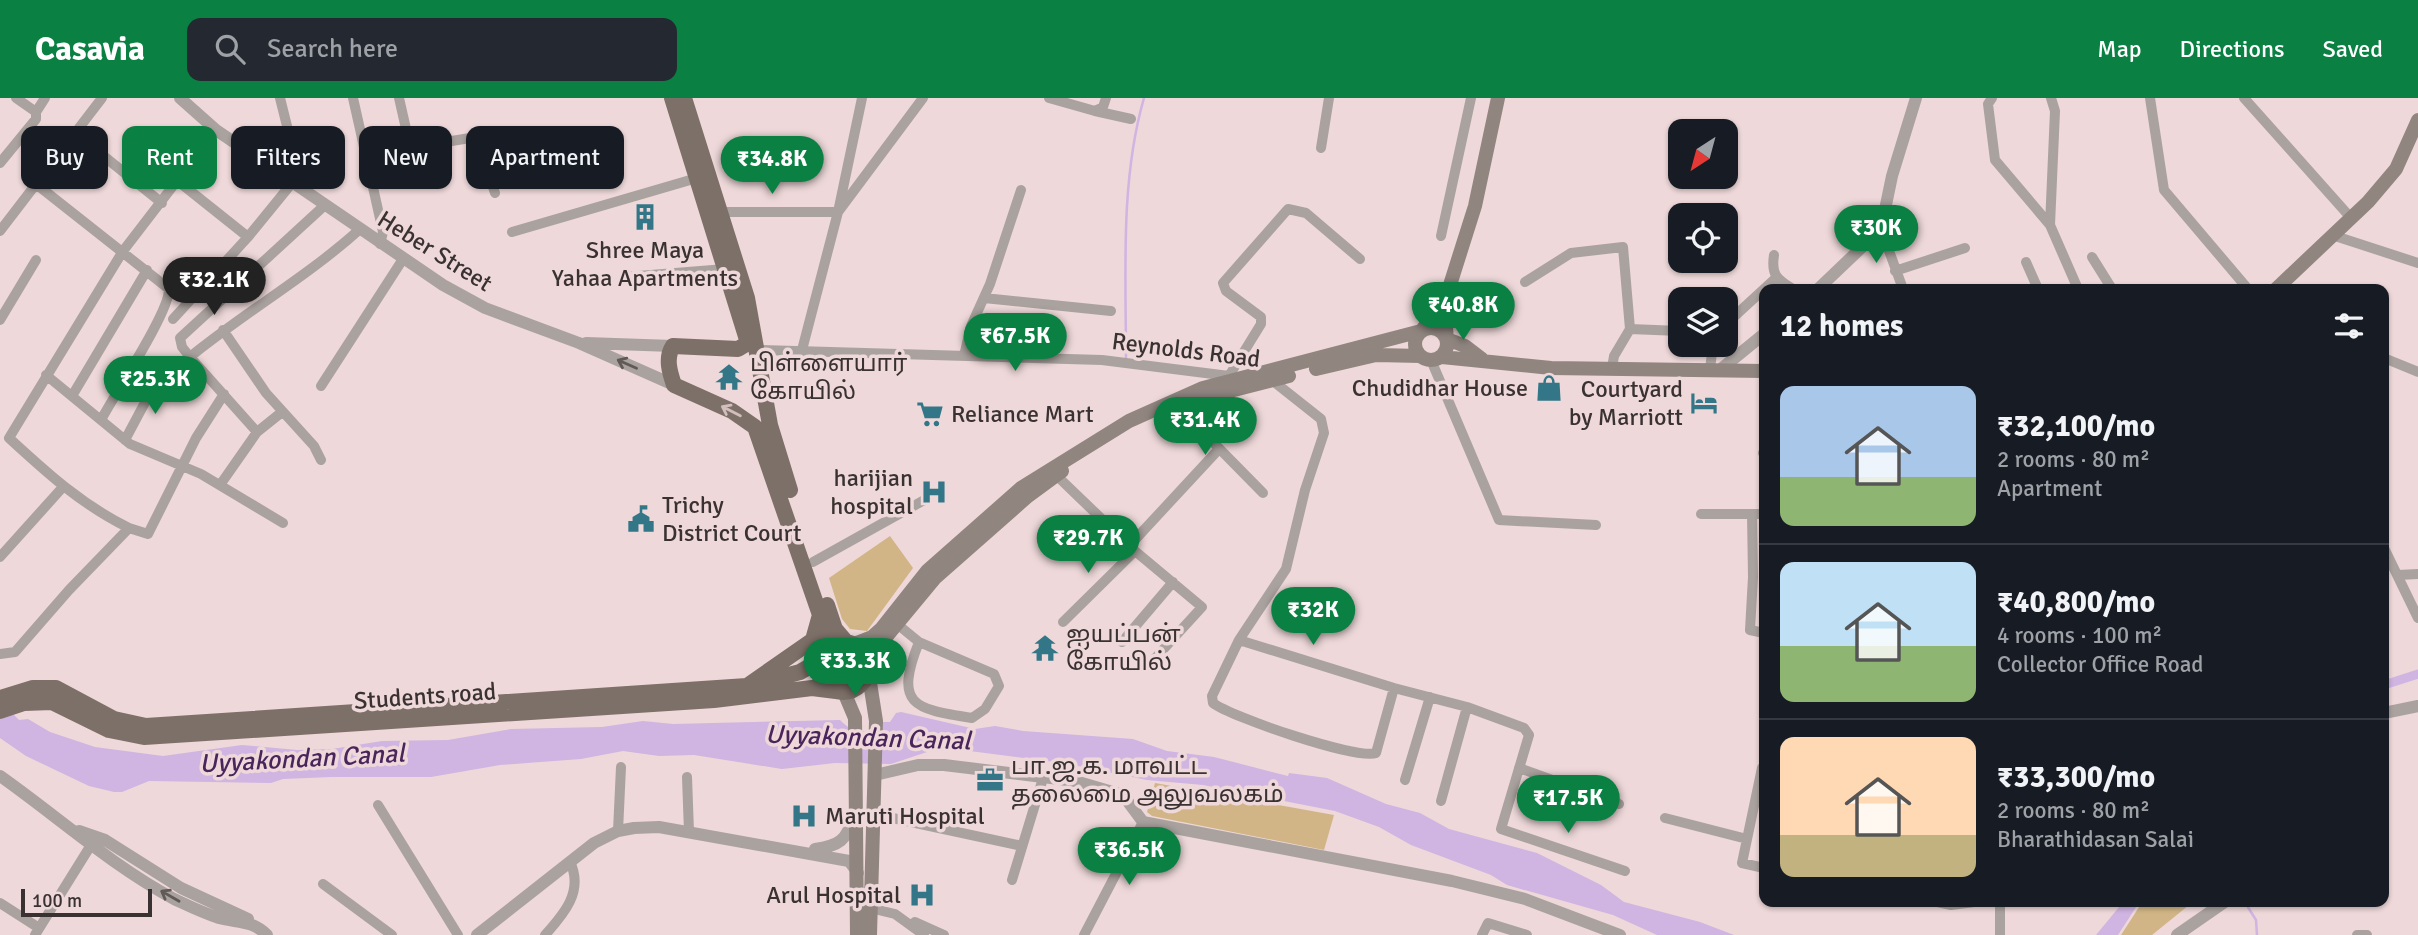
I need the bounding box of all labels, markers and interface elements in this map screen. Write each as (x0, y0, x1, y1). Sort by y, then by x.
search box (187, 18, 677, 81)
text: Casavia (35, 29, 145, 70)
icon: search (211, 30, 249, 68)
text: Search here (267, 33, 398, 65)
text: Map (2097, 34, 2142, 64)
text: Directions (2180, 34, 2285, 64)
text: Saved (2323, 34, 2383, 64)
north arrow (1668, 119, 1738, 189)
map controls (1668, 119, 1738, 357)
chip: Buy (21, 126, 108, 189)
chip: Rent (122, 126, 217, 189)
chip: Filters (231, 126, 345, 189)
chip: New (359, 126, 452, 189)
chip: Apartment (466, 126, 624, 189)
pin: ₹34.8K (715, 136, 829, 196)
text: ₹34.8K (737, 144, 807, 173)
building icon: Shree Maya Yahaa Apartments (630, 202, 660, 232)
button: locate (1668, 203, 1738, 273)
street label: Heber Street (372, 204, 498, 298)
pin: ₹30K (1835, 206, 1917, 265)
text: ₹30K (1850, 213, 1902, 242)
place label: Shree Maya Yahaa Apartments (552, 235, 738, 293)
pin: ₹32.1K (157, 258, 271, 317)
text: ₹32.1K (179, 265, 249, 294)
pin: ₹40.8K (1406, 282, 1520, 342)
button: layers (1668, 287, 1738, 357)
text: ₹40.8K (1428, 290, 1498, 319)
icon: filters (2330, 307, 2368, 345)
text: 12 homes (1780, 308, 1903, 345)
pin: ₹67.5K (958, 314, 1072, 373)
text: ₹67.5K (980, 321, 1050, 350)
street label: Reynolds Road (1110, 326, 1262, 374)
place label: பிள்ளையார் கோயில் (750, 348, 907, 406)
pin: ₹25.3K (98, 356, 212, 416)
one-way arrow (616, 357, 638, 370)
temple icon: பிள்ளையார் கோயில் (714, 362, 744, 392)
text: ₹25.3K (120, 364, 190, 393)
place label: Chudidhar House (1352, 373, 1528, 403)
shop icon: Chudidhar House (1534, 373, 1564, 403)
place label: Courtyard by Marriott (1569, 374, 1683, 432)
hotel icon: Courtyard by Marriott (1689, 388, 1719, 418)
pin: ₹31.4K (1148, 398, 1262, 457)
supermarket icon: Reliance Mart (915, 399, 945, 429)
place label: Reliance Mart (951, 399, 1094, 429)
one-way arrow (721, 404, 742, 418)
text: ₹31.4K (1170, 405, 1240, 434)
text: ₹32,100/mo (1997, 408, 2155, 445)
icon: home (1836, 414, 1920, 498)
text: 2 rooms · 80 m² (1997, 445, 2150, 474)
place label: harijian hospital (830, 463, 913, 521)
text: Apartment (1997, 474, 2102, 503)
hospital icon: harijian hospital (919, 477, 949, 507)
place label: Trichy District Court (662, 490, 801, 548)
public building icon: Trichy District Court (626, 504, 656, 534)
pin: ₹29.7K (1031, 516, 1145, 575)
text: ₹29.7K (1053, 523, 1123, 552)
text: ₹40,800/mo (1997, 584, 2155, 621)
pin: ₹32K (1272, 588, 1354, 647)
icon: home (1836, 590, 1920, 674)
text: ₹32K (1287, 595, 1339, 624)
place label: ஐயப்பன் கோயில் (1066, 619, 1181, 677)
text: 4 rooms · 100 m² (1997, 621, 2162, 650)
temple icon: ஐயப்பன் கோயில் (1030, 633, 1060, 663)
pin: ₹33.3K (798, 638, 912, 698)
text: ₹33.3K (820, 646, 890, 675)
text: Collector Office Road (1997, 650, 2204, 679)
street label: Students road (353, 676, 497, 716)
water label: Uyyakondan Canal (765, 718, 974, 758)
water label: Uyyakondan Canal (199, 738, 408, 780)
place label: பா.ஜ.க. மாவட்ட தலைமை அலுவலகம் (1011, 751, 1284, 810)
text: ₹33,300/mo (1997, 759, 2155, 796)
office icon: பா.ஜ.க. மாவட்ட தலைமை அலுவலகம் (975, 765, 1005, 795)
icon: home (1836, 765, 1920, 849)
pin: ₹17.5K (1511, 776, 1625, 835)
text: ₹17.5K (1533, 783, 1603, 812)
text: 2 rooms · 80 m² (1997, 796, 2150, 825)
hospital icon: Maruti Hospital (789, 801, 819, 831)
place label: Maruti Hospital (825, 801, 985, 831)
text: Bharathidasan Salai (1997, 825, 2194, 854)
pin: ₹36.5K (1072, 828, 1186, 887)
text: ₹36.5K (1094, 835, 1164, 864)
place label: Arul Hospital (766, 880, 901, 910)
hospital icon: Arul Hospital (907, 880, 937, 910)
scale bar (21, 886, 152, 918)
text: 100 m (32, 889, 82, 913)
one-way arrow (161, 889, 181, 903)

